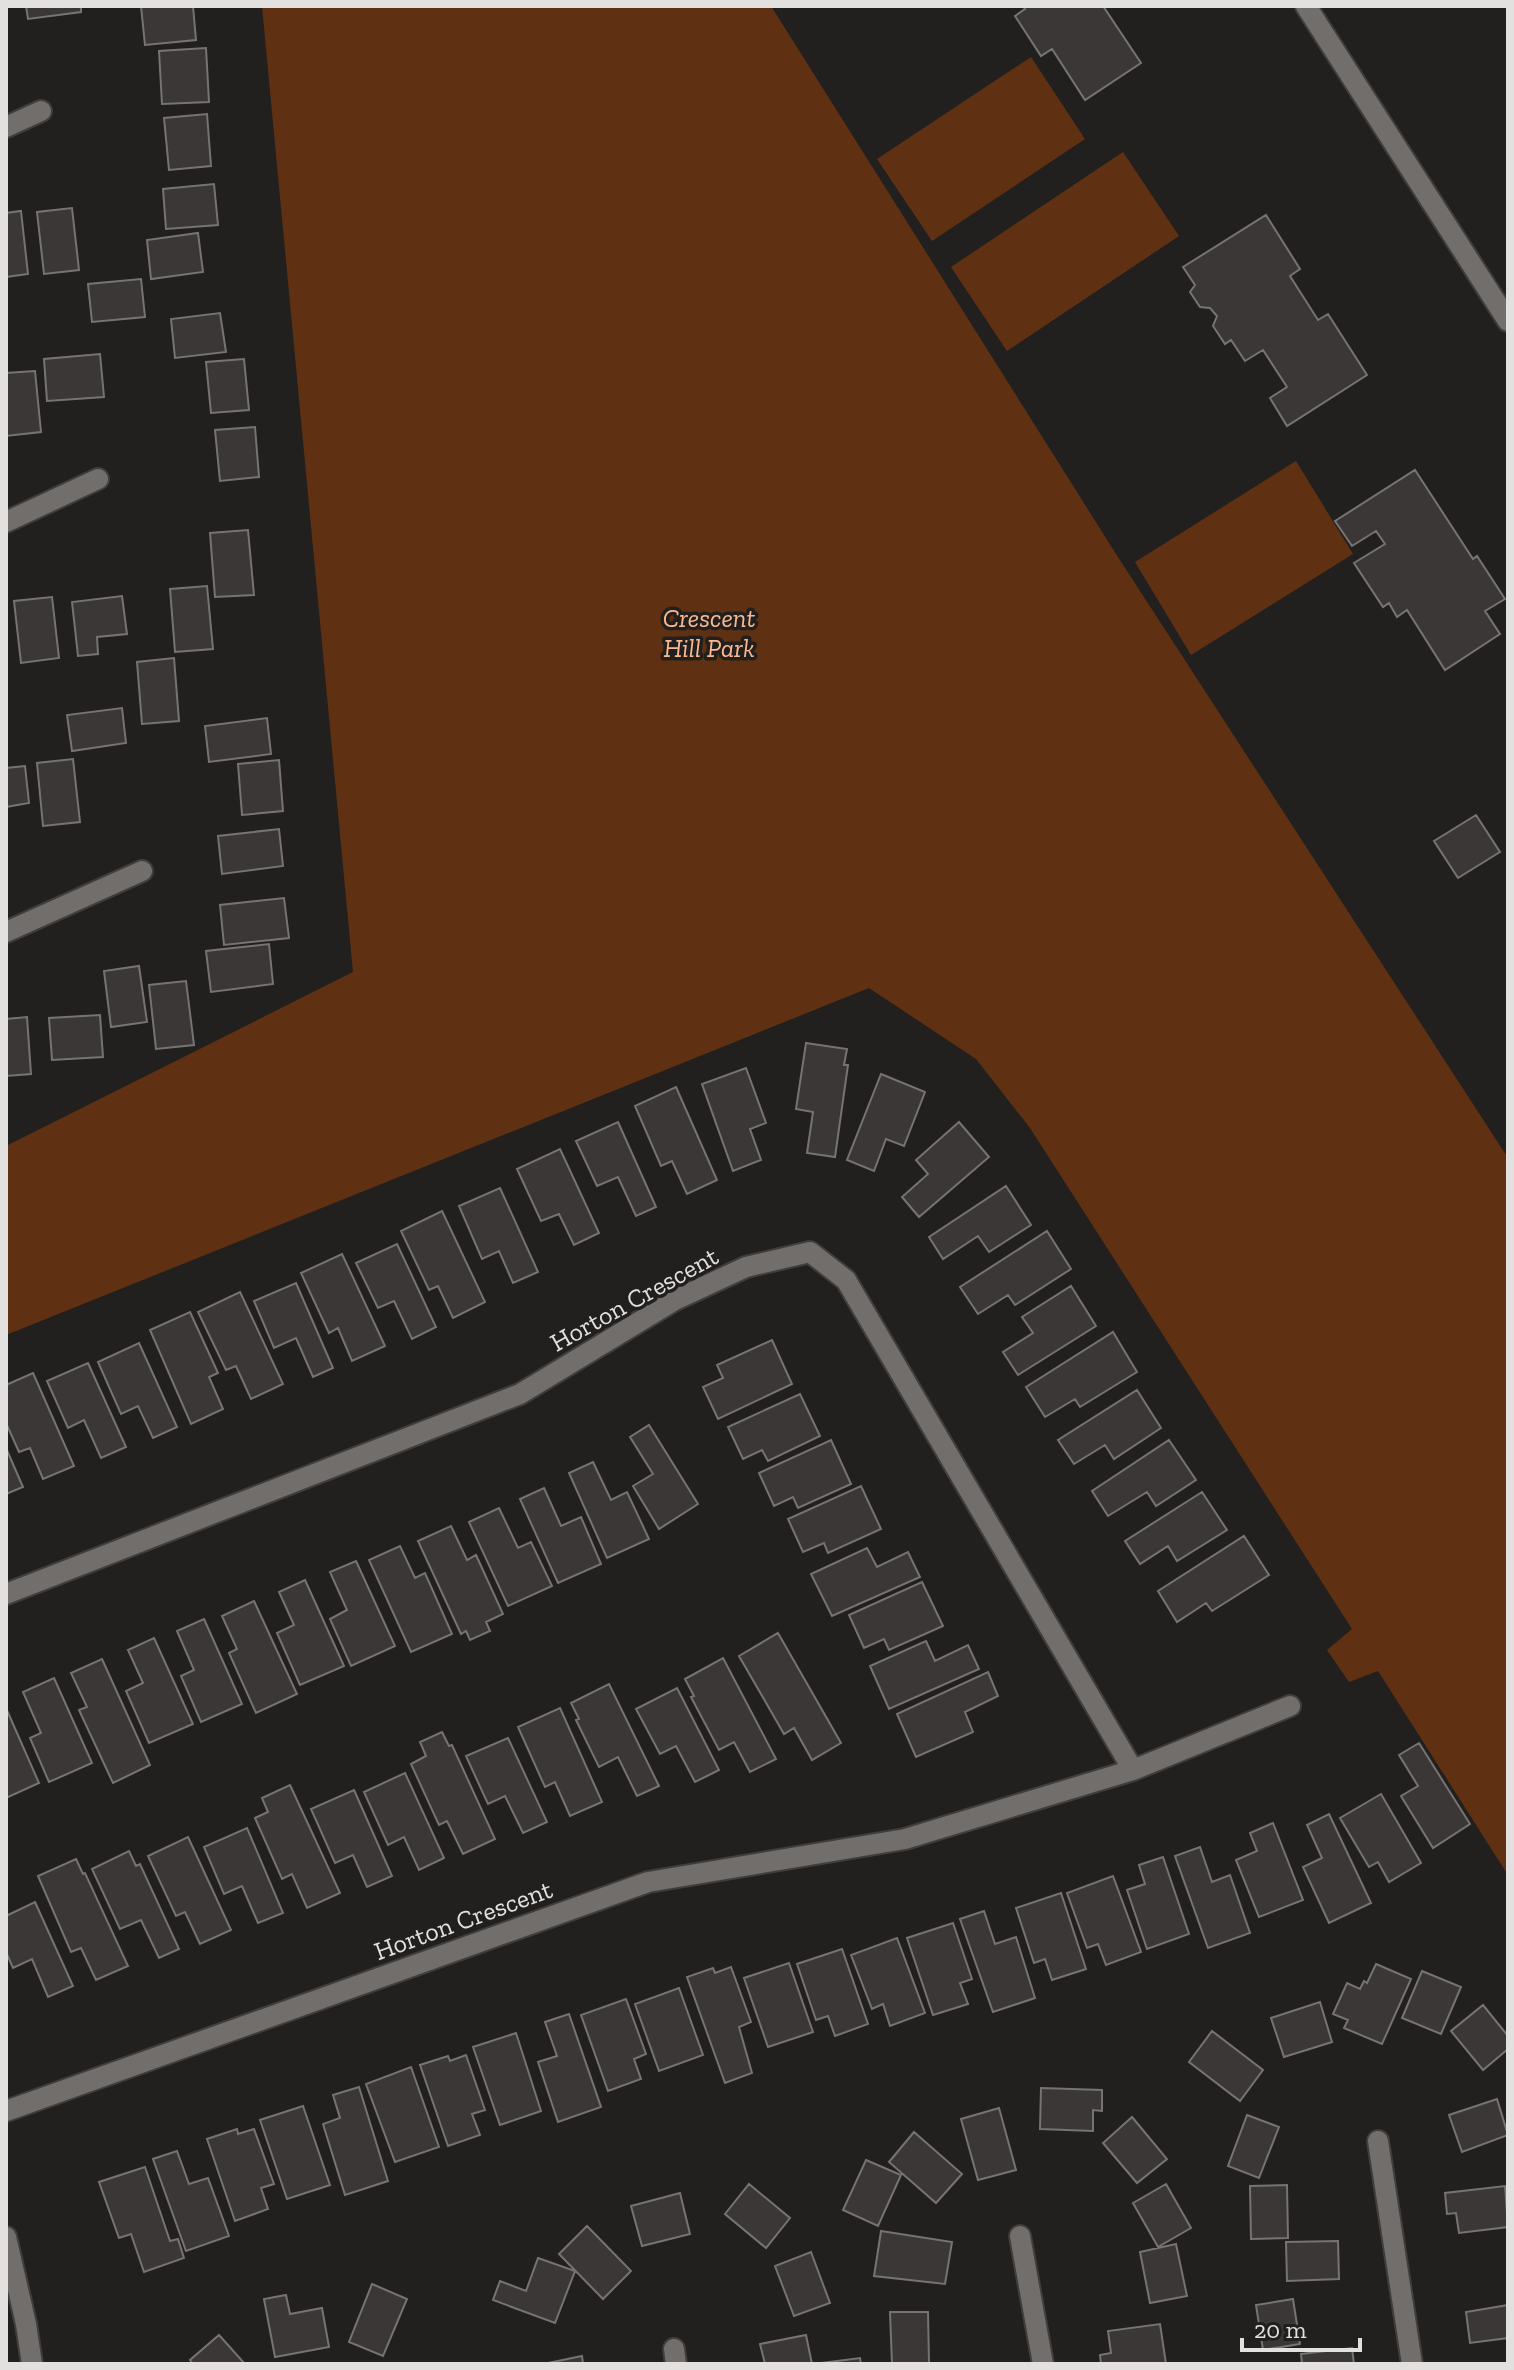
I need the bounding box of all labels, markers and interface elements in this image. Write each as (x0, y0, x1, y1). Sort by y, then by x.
park label: Crescent Hill Park (663, 602, 755, 664)
street label: Horton Crescent (544, 1239, 724, 1358)
street label: Horton Crescent (370, 1873, 557, 1967)
scale bar (1242, 2302, 1360, 2352)
text: 20 m (1254, 2315, 1307, 2344)

